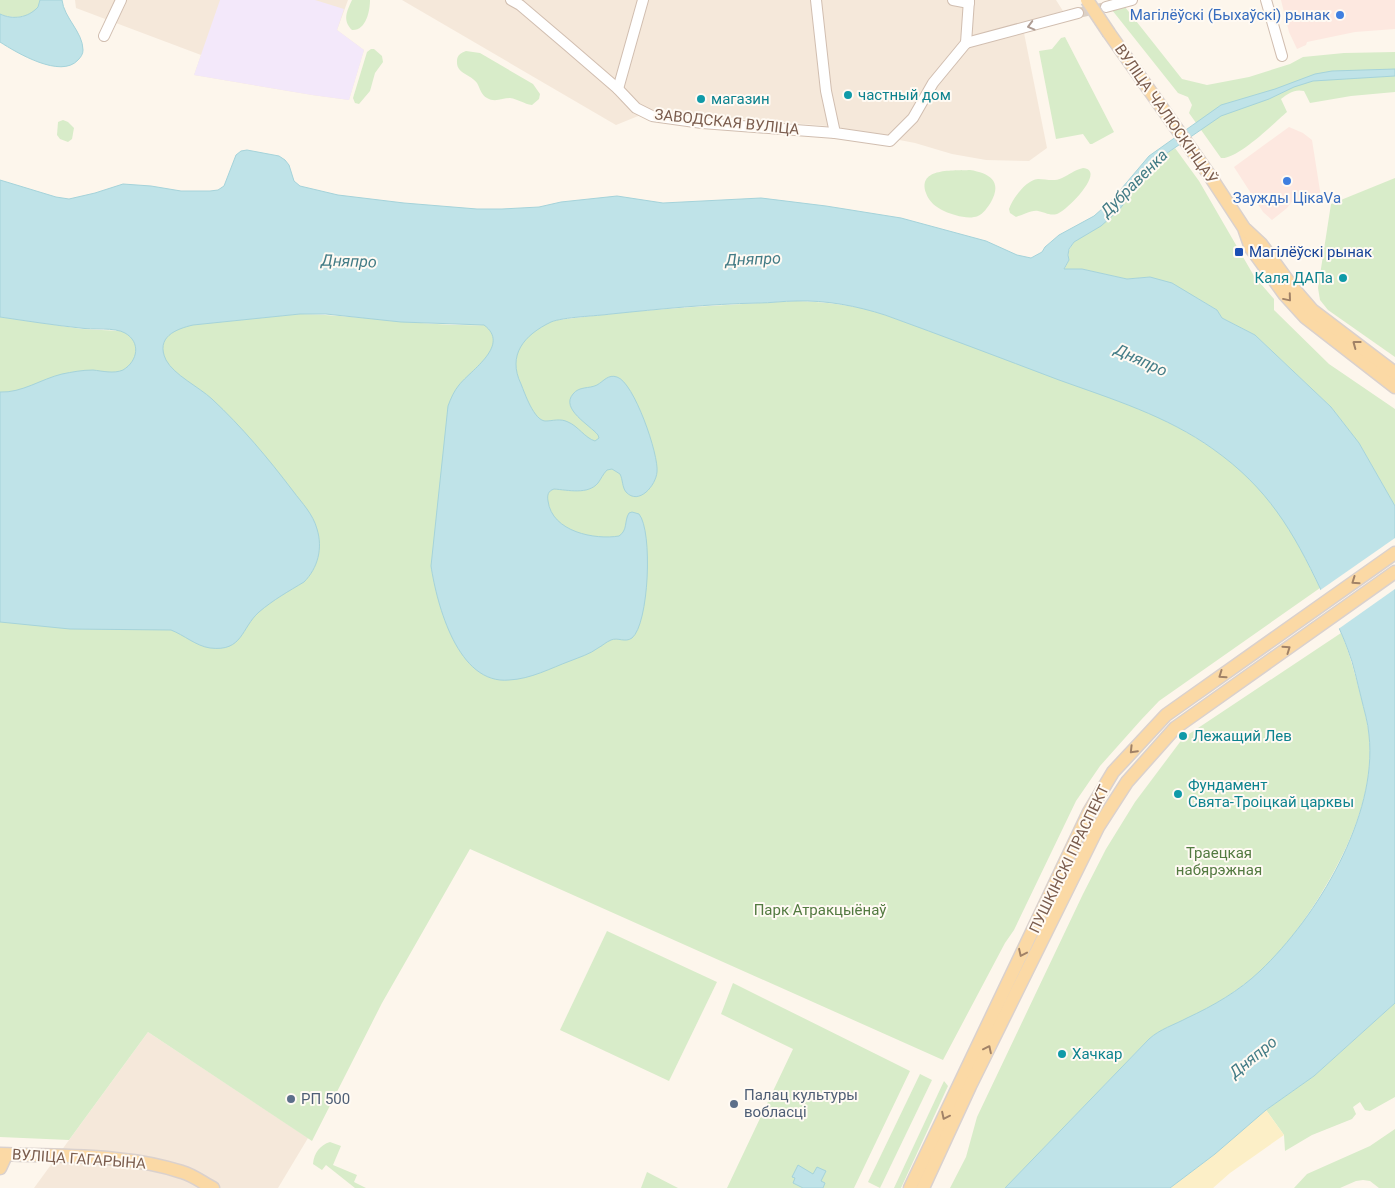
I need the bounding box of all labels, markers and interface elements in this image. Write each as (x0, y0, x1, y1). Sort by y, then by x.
place label: Магілёўскі (Быхаўскі) рынак (1130, 6, 1330, 24)
marker: Магілёўскі (Быхаўскі) рынак (1334, 9, 1346, 21)
one-way arrow (1027, 20, 1035, 30)
street label: ВУЛІЦА ЧАЛЮСКІНЦАЎ (1111, 41, 1221, 187)
place label: частный дом (858, 86, 951, 104)
marker: частный дом (842, 89, 854, 101)
place label: магазин (711, 90, 770, 108)
marker: магазин (695, 93, 707, 105)
street label: ЗАВОДСКАЯ ВУЛІЦА (654, 105, 801, 139)
water label: Дубравенка (1096, 145, 1172, 221)
marker: Заужды ЦікаVа (1281, 175, 1293, 187)
place label: Заужды ЦікаVа (1233, 189, 1341, 207)
place label: Магілёўскі рынак (1249, 243, 1372, 261)
marker: Магілёўскі рынак (1233, 246, 1245, 258)
water label: Дняпро (724, 249, 781, 270)
water label: Дняпро (320, 250, 377, 271)
place label: Каля ДАПа (1255, 269, 1333, 287)
marker: Каля ДАПа (1337, 272, 1349, 284)
one-way arrow (1282, 292, 1291, 301)
water label: Дняпро (1111, 339, 1170, 380)
one-way arrow (1353, 342, 1362, 350)
one-way arrow (1352, 576, 1361, 584)
one-way arrow (1281, 646, 1290, 655)
one-way arrow (1219, 669, 1228, 678)
place label: Лежащий Лев (1193, 727, 1292, 745)
marker: Лежащий Лев (1177, 730, 1189, 742)
one-way arrow (1130, 744, 1139, 753)
place label: Фундамент Свята-Троіцкай царквы (1188, 776, 1354, 811)
street label: ПУШКІНСКІ ПРАСПЕКТ (1025, 782, 1113, 936)
marker: Фундамент Свята-Троіцкай царквы (1172, 788, 1184, 800)
park label: Траецкая набярэжная (1176, 844, 1262, 879)
park label: Парк Атракцыёнаў (754, 901, 886, 919)
one-way arrow (1018, 948, 1028, 957)
water label: Дняпро (1225, 1032, 1281, 1083)
one-way arrow (982, 1045, 992, 1054)
place label: Хачкар (1072, 1045, 1122, 1063)
marker: Хачкар (1056, 1048, 1068, 1060)
place label: Палац культуры вобласці (744, 1086, 858, 1121)
place label: РП 500 (301, 1090, 350, 1108)
marker: РП 500 (285, 1093, 297, 1105)
marker: Палац культуры вобласці (728, 1098, 740, 1110)
one-way arrow (941, 1111, 951, 1120)
street label: ВУЛІЦА ГАГАРЫНА (12, 1145, 147, 1173)

